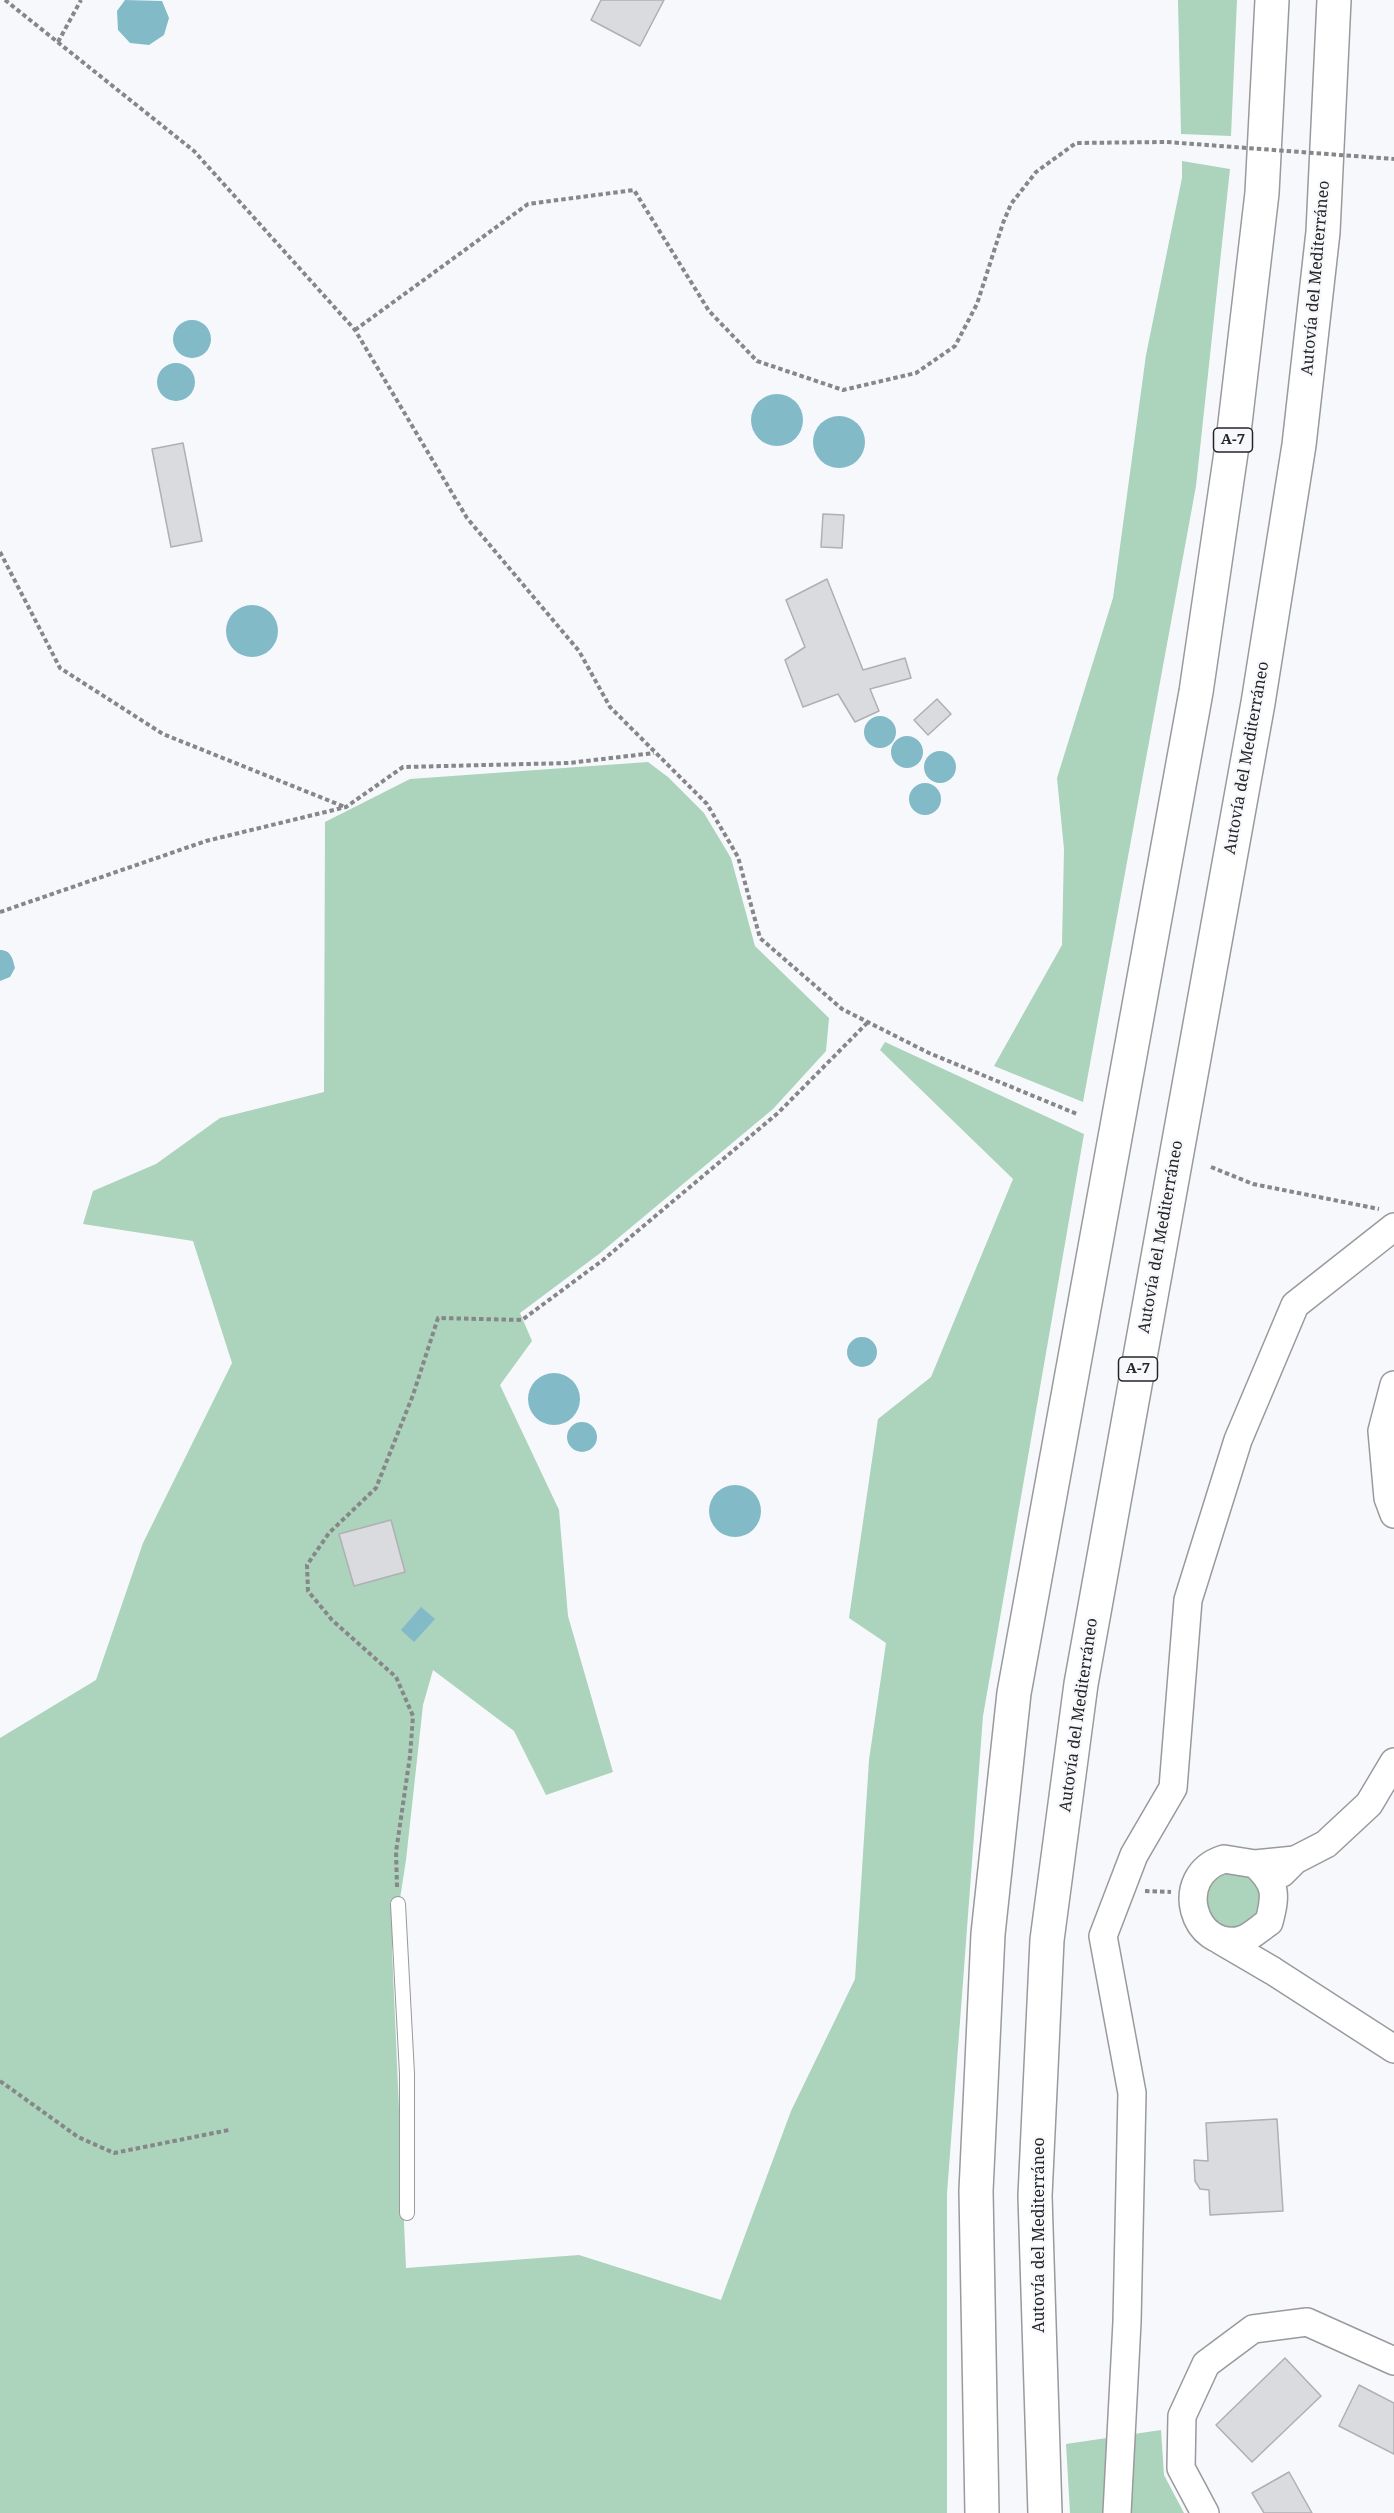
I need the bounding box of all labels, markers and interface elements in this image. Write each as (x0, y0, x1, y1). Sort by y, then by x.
street label: Autovía del Mediterráneo (1298, 180, 1334, 376)
road number: A-7 (1214, 428, 1252, 452)
street label: Autovía del Mediterráneo (1221, 660, 1273, 856)
street label: Autovía del Mediterráneo (1135, 1139, 1187, 1335)
road number: A-7 (1118, 1357, 1158, 1381)
street label: Autovía del Mediterráneo (1056, 1617, 1102, 1813)
street label: Autovía del Mediterráneo (1029, 2137, 1049, 2333)

